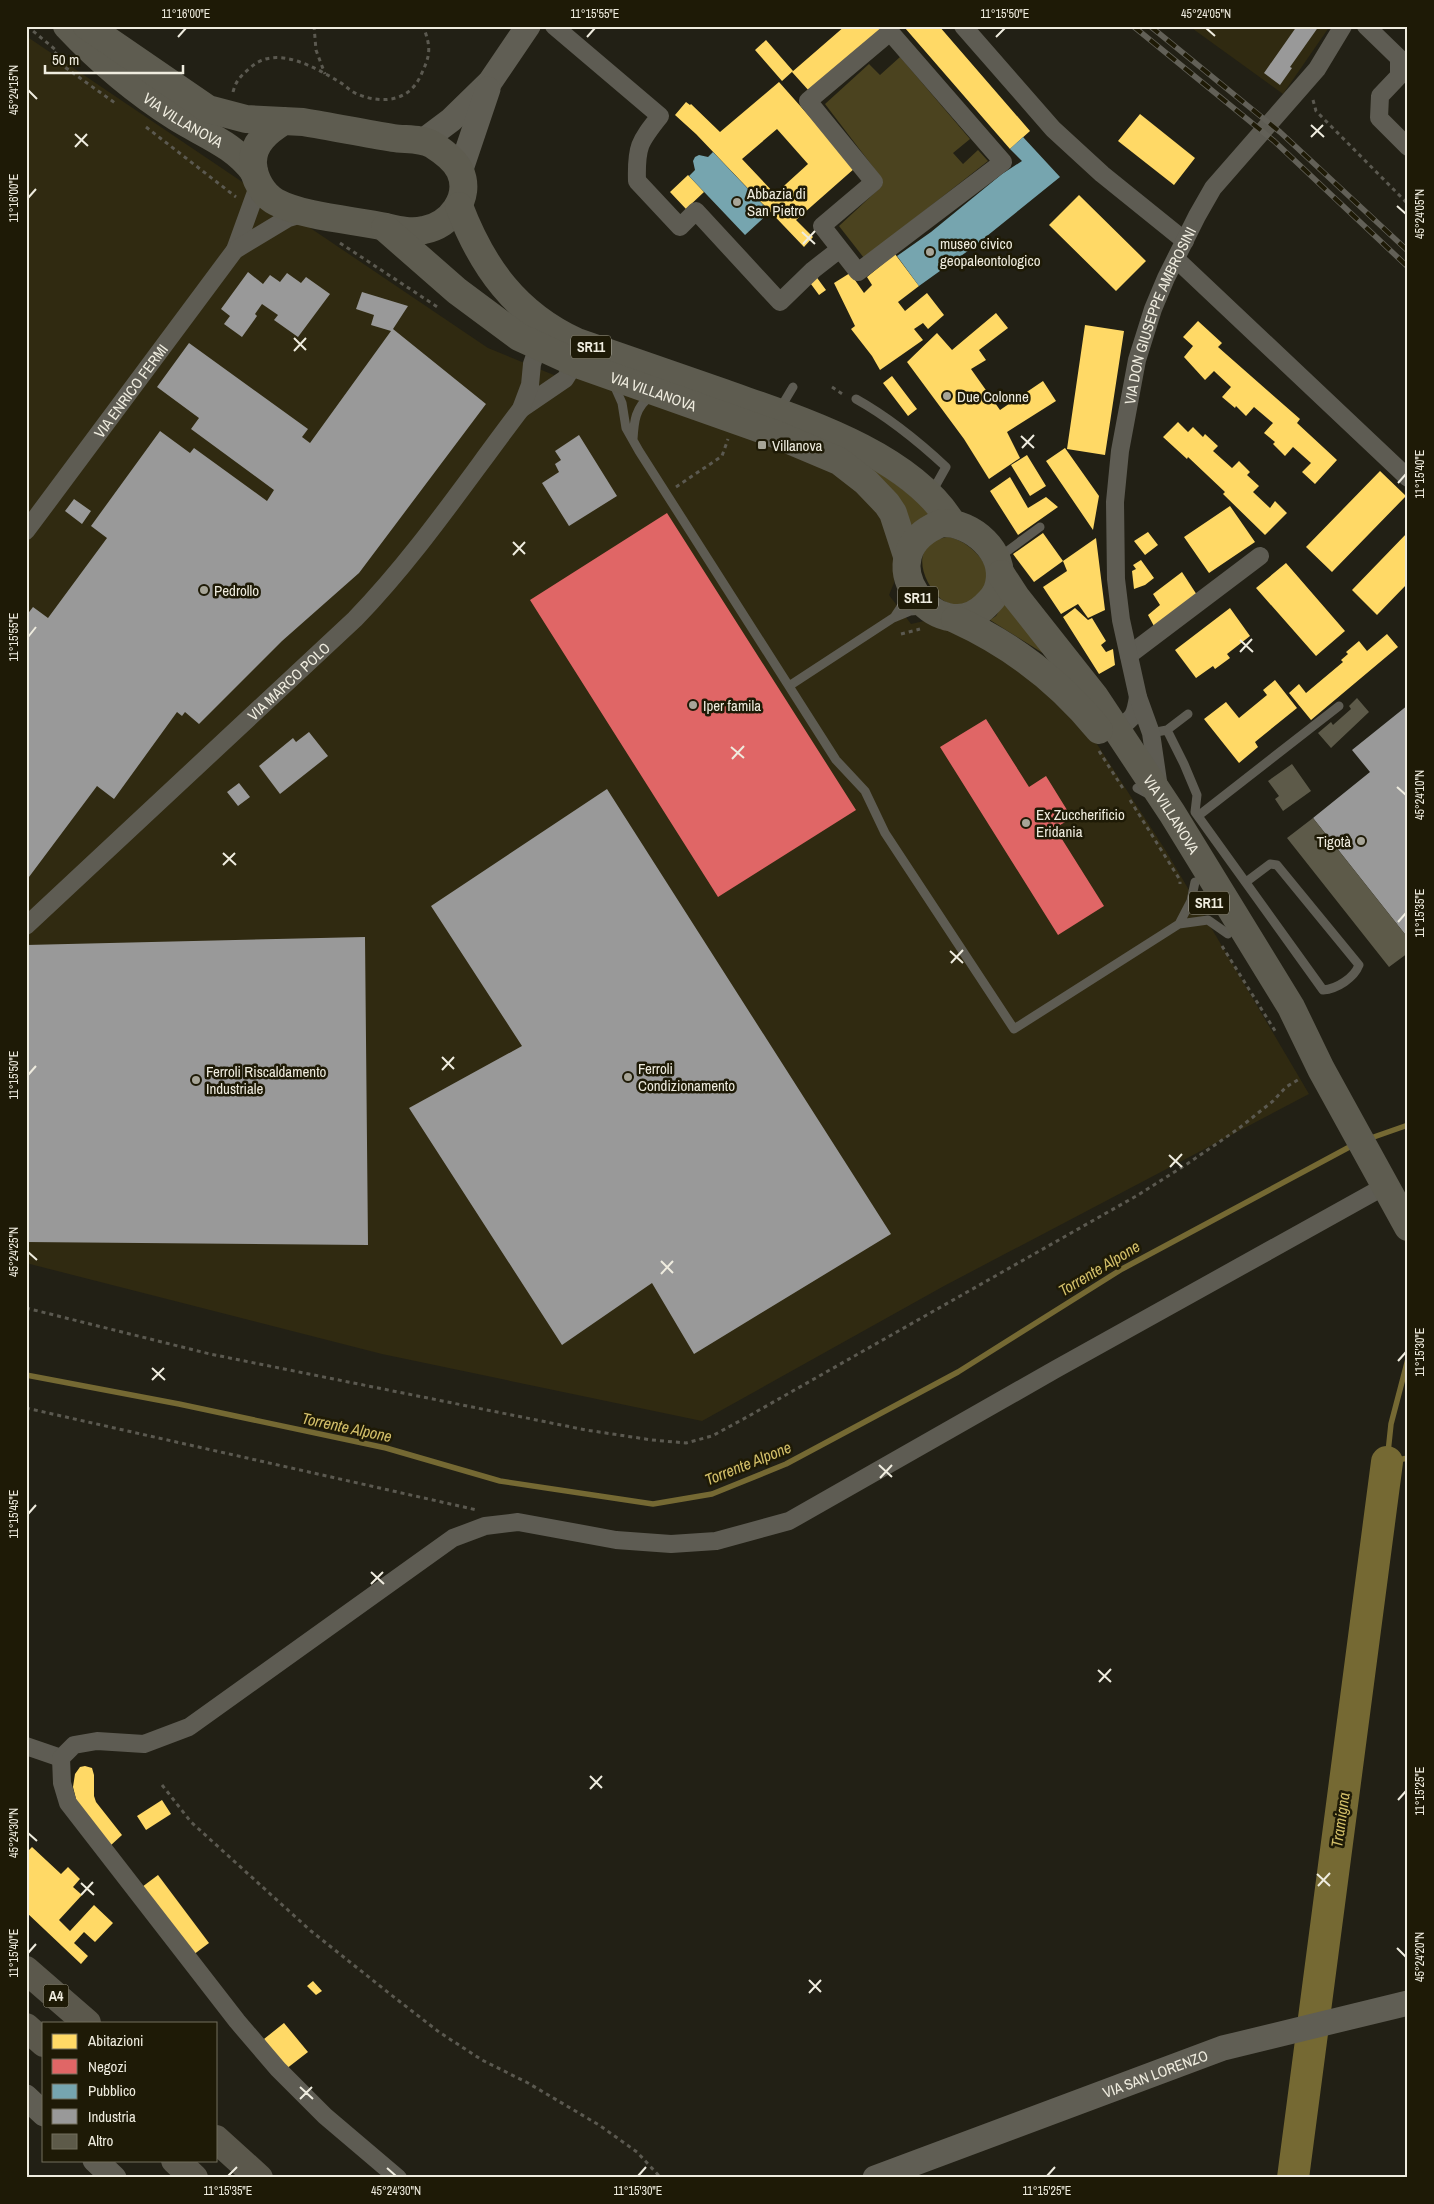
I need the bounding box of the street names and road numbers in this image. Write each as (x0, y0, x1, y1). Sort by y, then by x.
street label: VIA VILLANOVA (139, 87, 228, 152)
street label: VIA DON GIUSEPPE AMBROSINI (1118, 223, 1201, 406)
road number: SR11 (571, 336, 611, 358)
street label: VIA ENRICO FERMI (89, 339, 172, 442)
street label: VIA VILLANOVA (608, 366, 700, 416)
road number: SR11 (898, 586, 938, 610)
street label: VIA MARCO POLO (243, 637, 334, 725)
street label: VIA VILLANOVA (1139, 770, 1205, 858)
road number: SR11 (1189, 891, 1229, 914)
road number: A4 (44, 1984, 68, 2008)
street label: VIA SAN LORENZO (1099, 2044, 1211, 2103)

